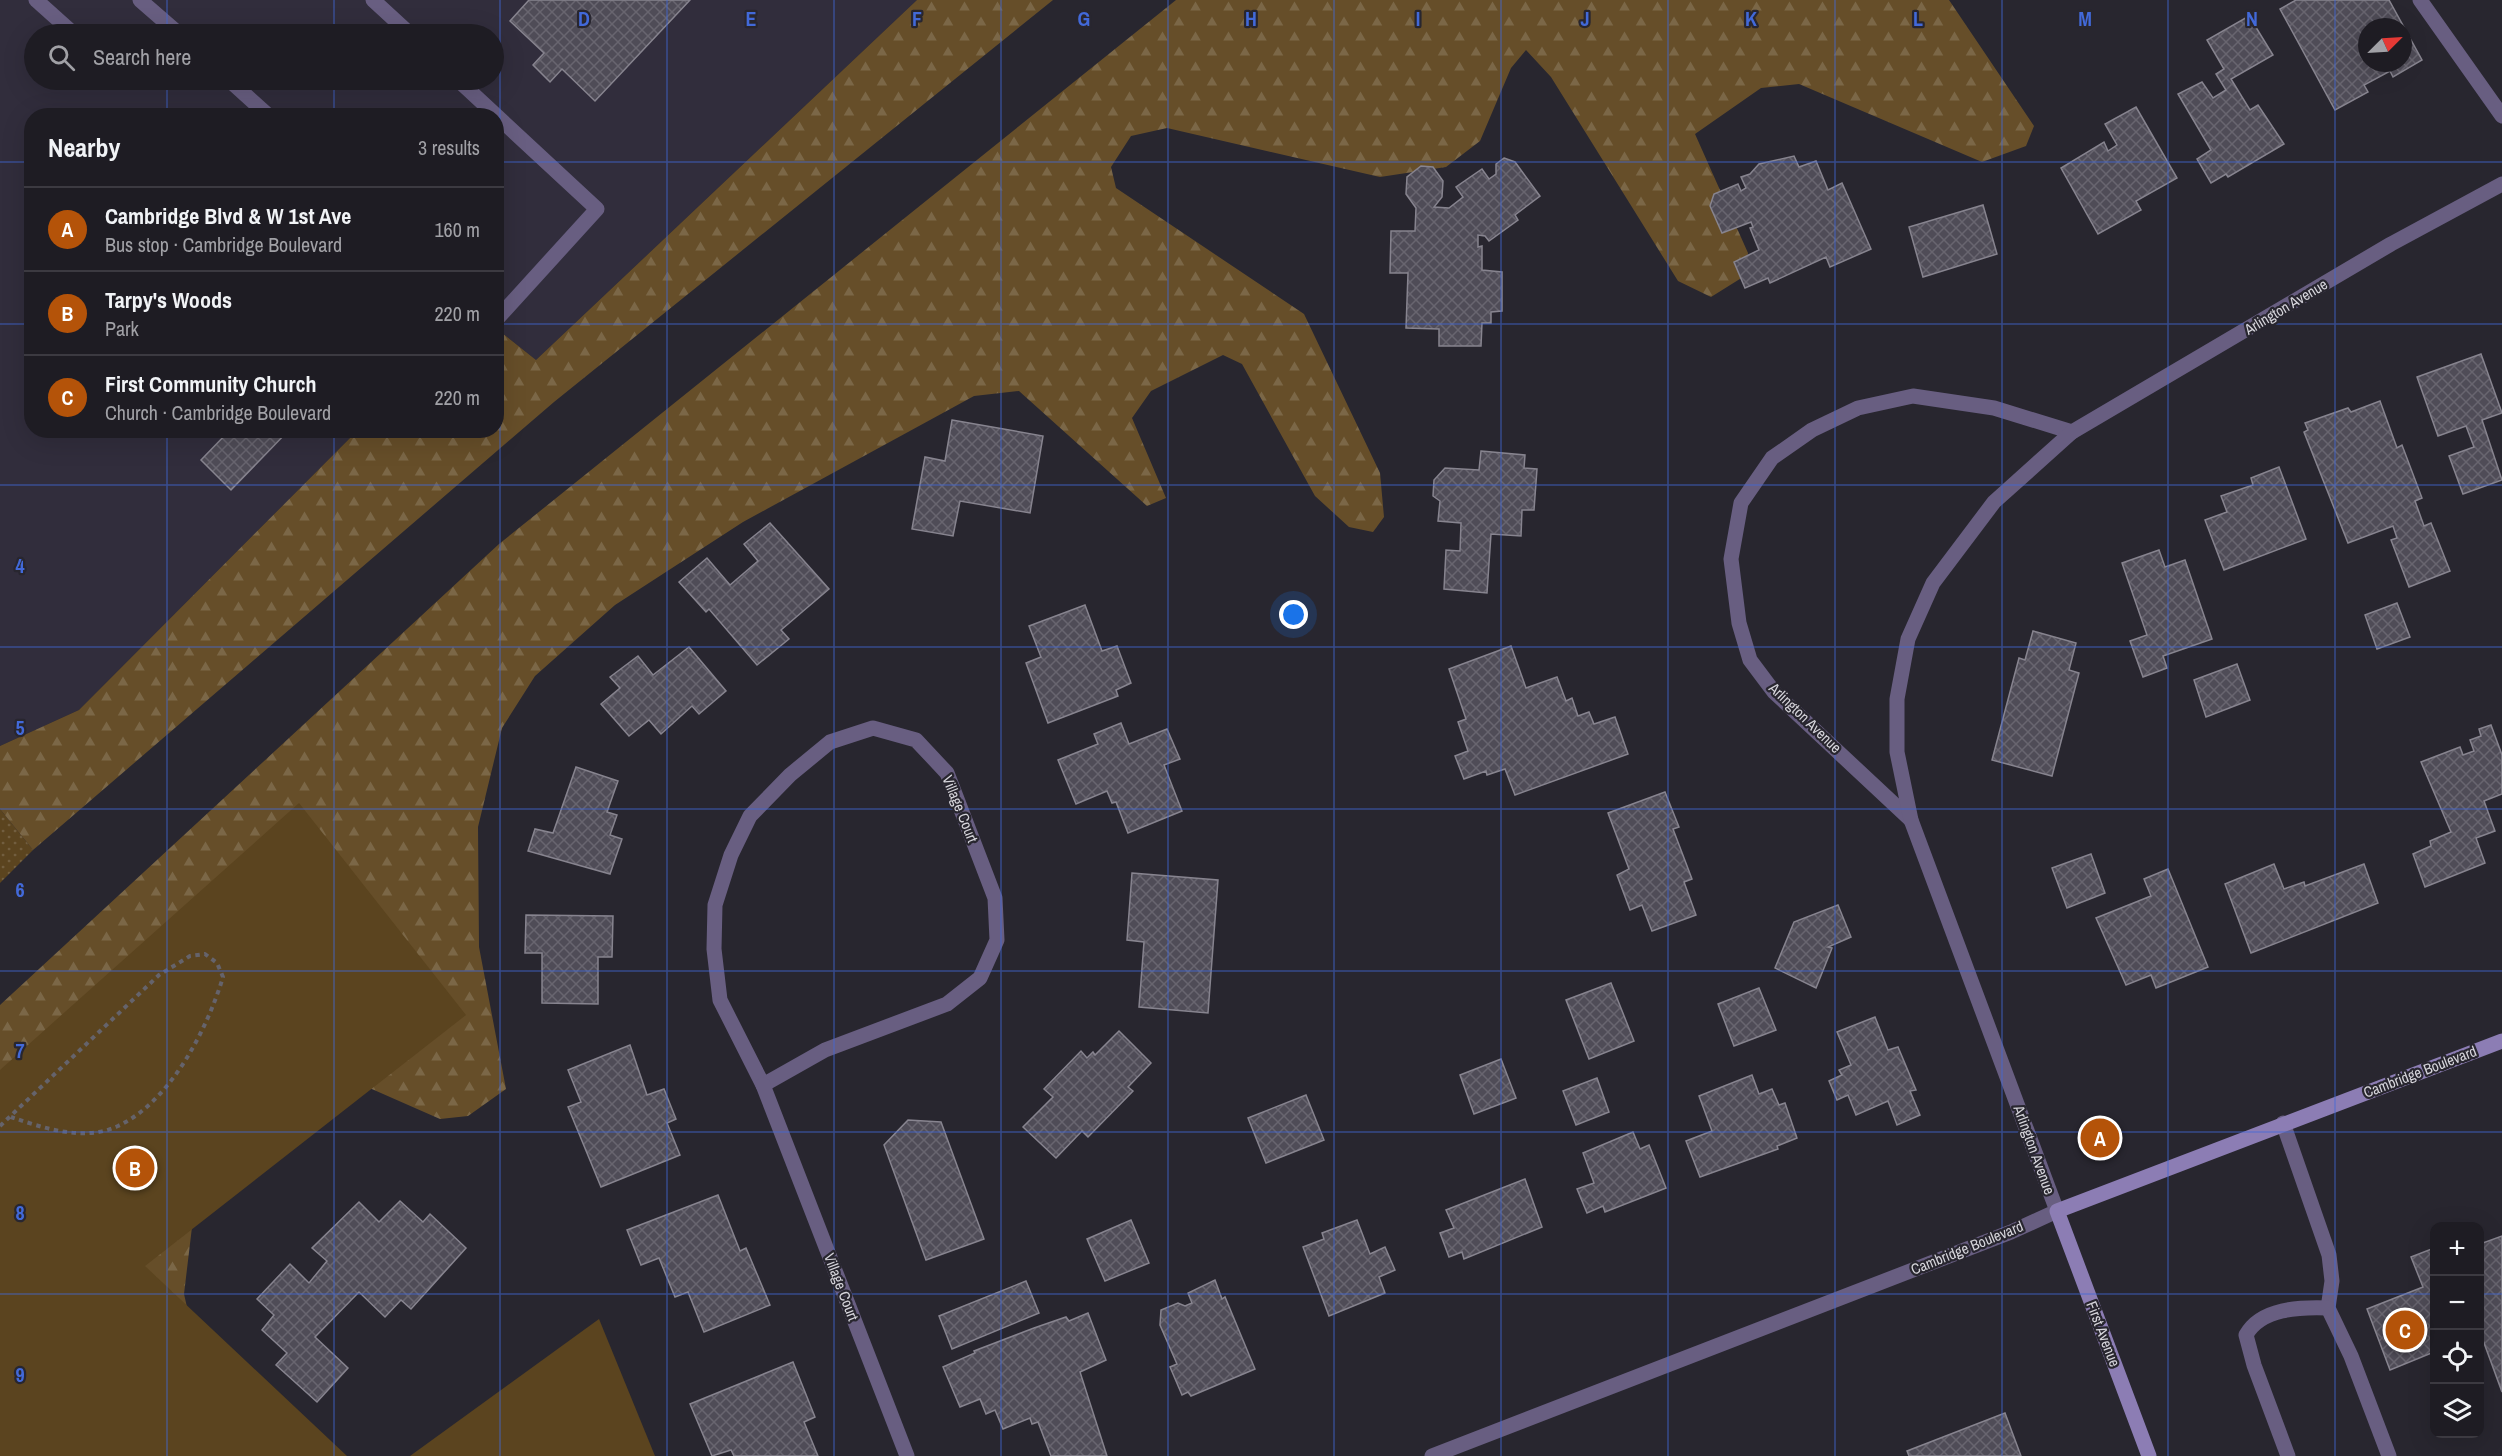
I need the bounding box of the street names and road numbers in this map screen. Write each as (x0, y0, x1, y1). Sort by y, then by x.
street label: Arlington Avenue (2239, 273, 2331, 340)
street label: Arlington Avenue (1764, 677, 1846, 758)
street label: Village Court (937, 772, 984, 846)
street label: Cambridge Boulevard (2360, 1040, 2479, 1103)
street label: Arlington Avenue (2008, 1101, 2060, 1197)
street label: Cambridge Boulevard (1907, 1215, 2026, 1280)
street label: Village Court (819, 1250, 864, 1324)
street label: First Avenue (2081, 1298, 2126, 1370)

